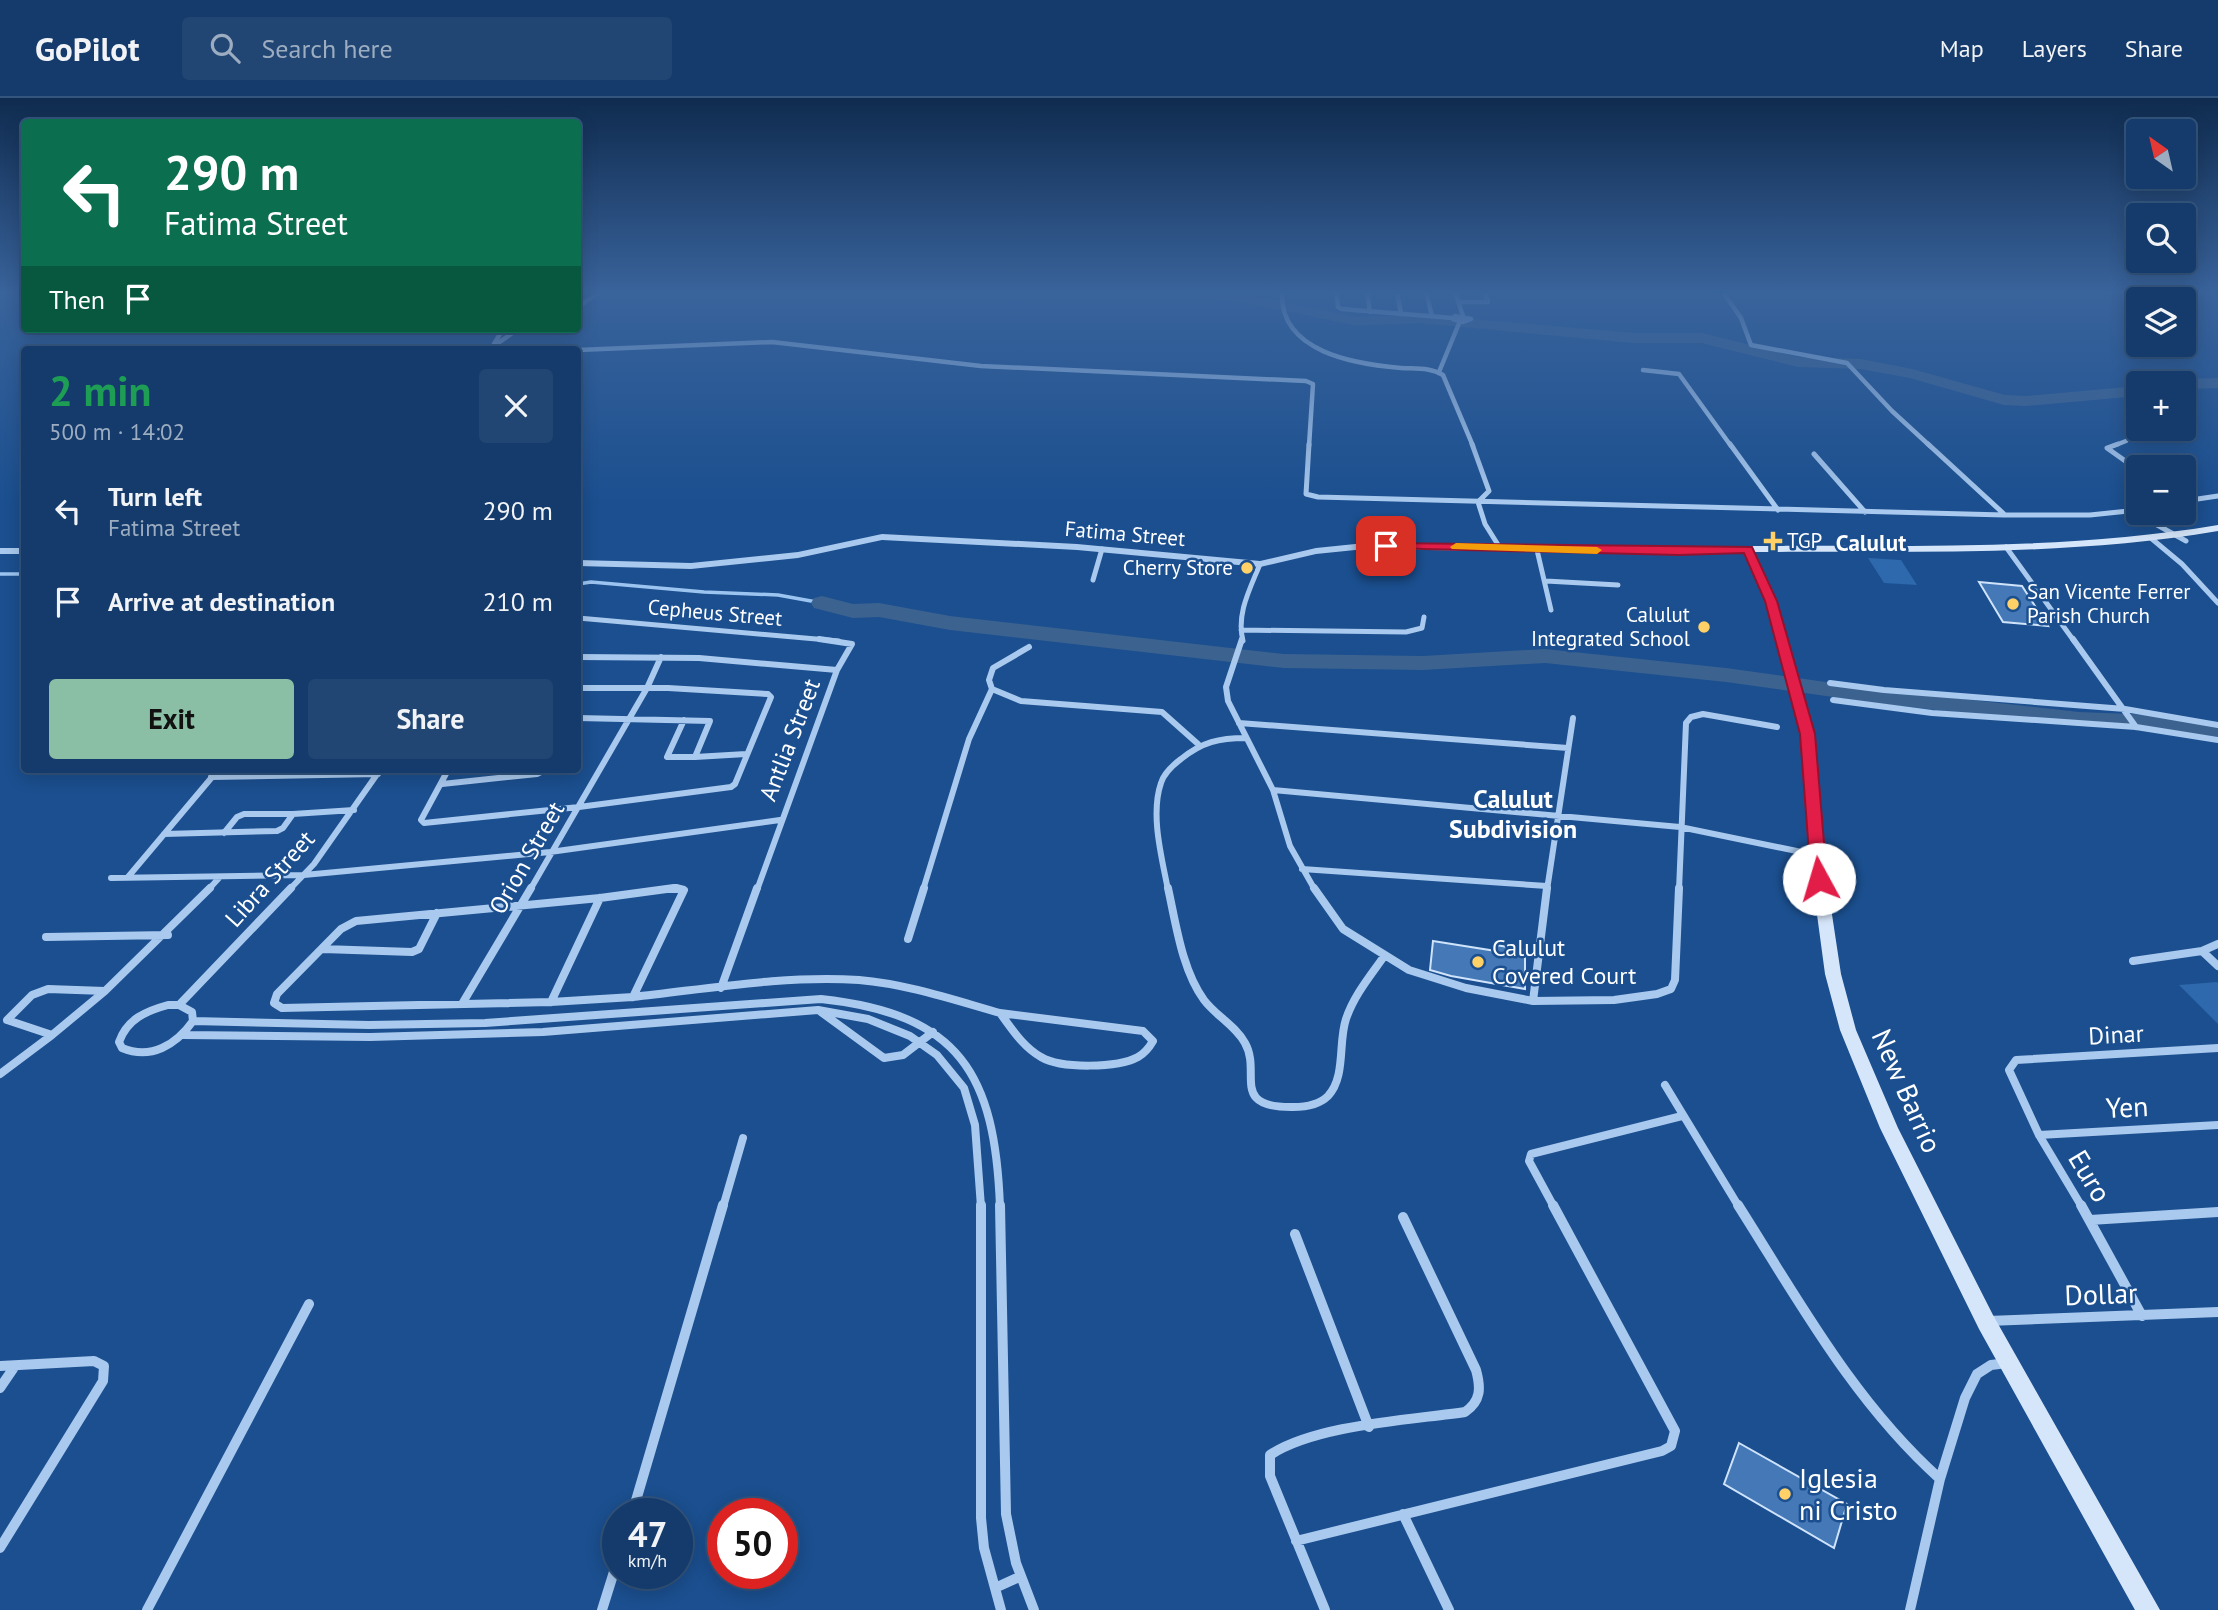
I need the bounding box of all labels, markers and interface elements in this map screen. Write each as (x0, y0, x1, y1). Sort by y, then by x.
search box (182, 17, 672, 80)
text: GoPilot (35, 27, 140, 70)
icon: search (206, 29, 244, 67)
text: Search here (262, 32, 393, 65)
text: Map (1940, 33, 1984, 64)
text: Layers (2022, 33, 2087, 64)
text: Share (2125, 33, 2183, 64)
north arrow (2126, 119, 2196, 189)
map controls (2126, 119, 2196, 525)
text: 290 m (164, 140, 299, 204)
icon: left (49, 147, 140, 238)
text: Fatima Street (164, 202, 348, 244)
button: search (2126, 203, 2196, 273)
icon: arrive (119, 280, 157, 318)
text: Then (49, 283, 105, 316)
button: layers (2126, 287, 2196, 357)
text: 2 min (49, 363, 151, 418)
button: close (479, 369, 553, 443)
button: + (2126, 371, 2196, 441)
text: 500 m · 14:02 (49, 417, 185, 446)
button: − (2126, 455, 2196, 525)
text: Turn left (108, 480, 202, 513)
icon: left (49, 492, 87, 530)
text: 290 m (482, 494, 553, 527)
text: Fatima Street (108, 513, 240, 542)
street label: Fatima Street (1064, 515, 1186, 552)
pin (1356, 516, 1416, 576)
icon: arrive (1367, 527, 1405, 565)
place label: TGP (1787, 527, 1822, 554)
district label: Calulut (1836, 528, 1906, 557)
marker: TGP (1765, 533, 1781, 549)
place label: Cherry Store (1123, 554, 1233, 581)
marker: Cherry Store (1239, 560, 1255, 576)
place label: San Vicente Ferrer Parish Church (2027, 578, 2191, 629)
icon: arrive (49, 583, 87, 621)
text: Arrive at destination (108, 585, 335, 618)
text: 210 m (482, 585, 553, 618)
street label: Cepheus Street (647, 593, 783, 632)
marker: San Vicente Ferrer Parish Church (2005, 596, 2021, 612)
place label: Calulut Integrated School (1531, 601, 1690, 652)
marker: Calulut Integrated School (1696, 619, 1712, 635)
street label: Antlia Street (752, 674, 827, 805)
button: Exit (49, 679, 294, 759)
button: Share (308, 679, 553, 759)
district label: Calulut Subdivision (1449, 782, 1577, 845)
street label: Orion Street (482, 796, 571, 920)
street label: Libra Street (218, 824, 321, 933)
position arrow (1782, 842, 1856, 916)
place label: Calulut Covered Court (1492, 932, 1636, 991)
marker: Calulut Covered Court (1470, 954, 1486, 970)
street label: Dinar (2088, 1018, 2144, 1051)
street label: New Barrio (1864, 1023, 1951, 1159)
street label: Yen (2105, 1087, 2149, 1126)
street label: Euro (2060, 1143, 2120, 1209)
street label: Dollar (2064, 1274, 2139, 1313)
place label: Iglesia ni Cristo (1799, 1459, 1898, 1528)
marker: Iglesia ni Cristo (1777, 1486, 1793, 1502)
speed limit sign: 50 (707, 1498, 798, 1589)
text: 47 (628, 1511, 667, 1557)
text: km/h (628, 1549, 667, 1572)

